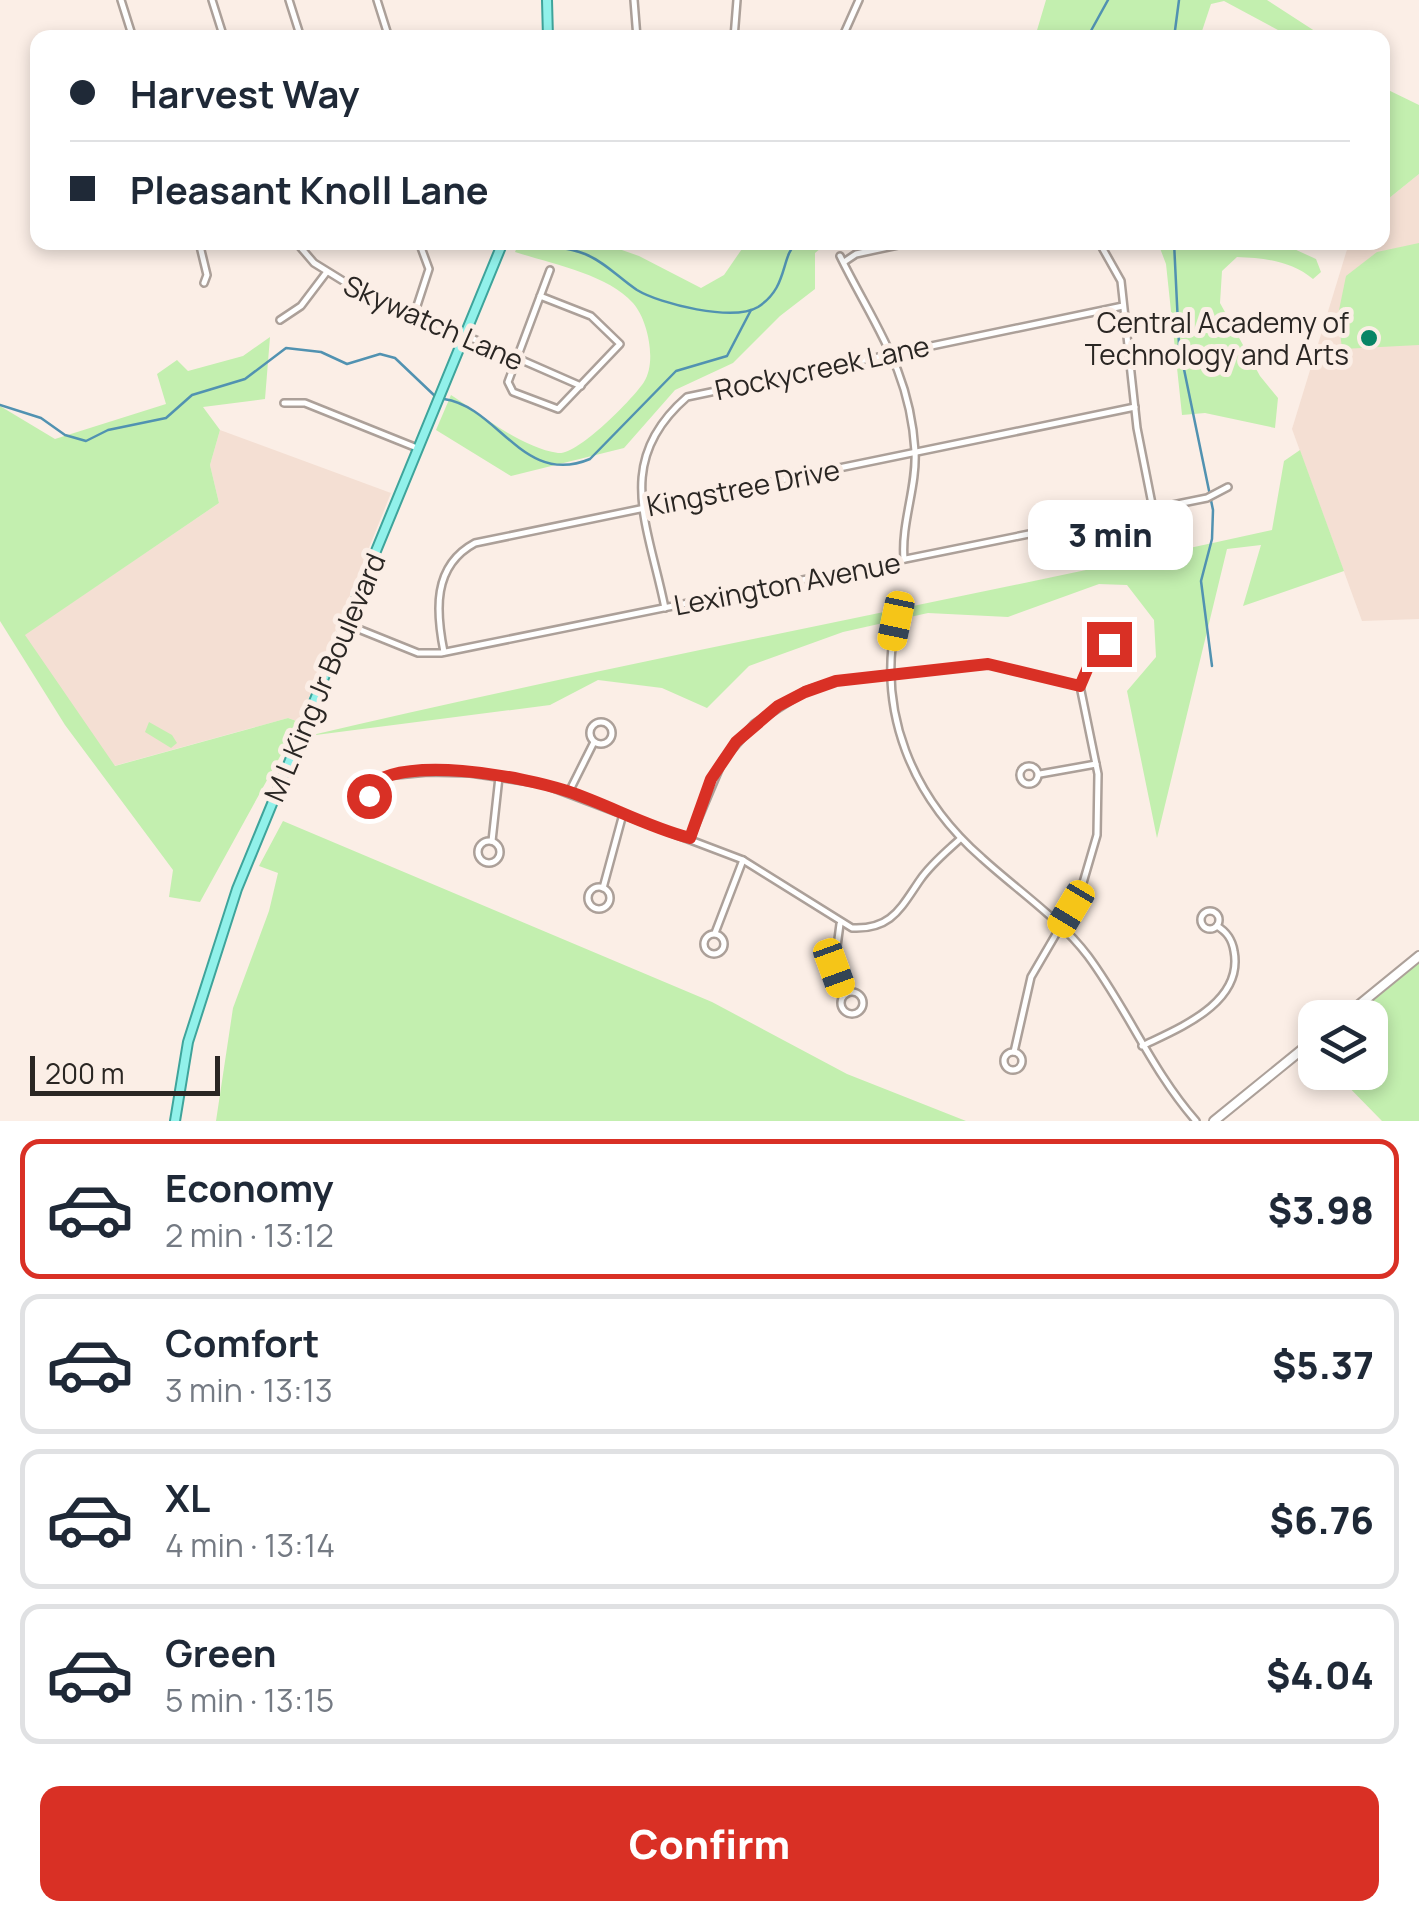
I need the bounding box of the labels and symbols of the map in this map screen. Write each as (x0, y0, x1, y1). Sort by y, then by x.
street label: Skywatch Lane (338, 265, 530, 379)
place label: Central Academy of Technology and Arts (1085, 303, 1349, 373)
street label: Rockycreek Lane (711, 326, 933, 408)
marker: Central Academy of Technology and Arts (1358, 327, 1380, 349)
street label: Kingstree Drive (643, 450, 843, 524)
callout: 3 min (1026, 499, 1192, 569)
street label: Lexington Avenue (671, 542, 903, 624)
street label: M L King Jr Boulevard (254, 547, 394, 807)
car (875, 589, 917, 653)
route end (1087, 622, 1132, 667)
route start (347, 774, 392, 819)
car (1043, 876, 1099, 942)
car (810, 935, 858, 1001)
scale bar (30, 1051, 220, 1096)

